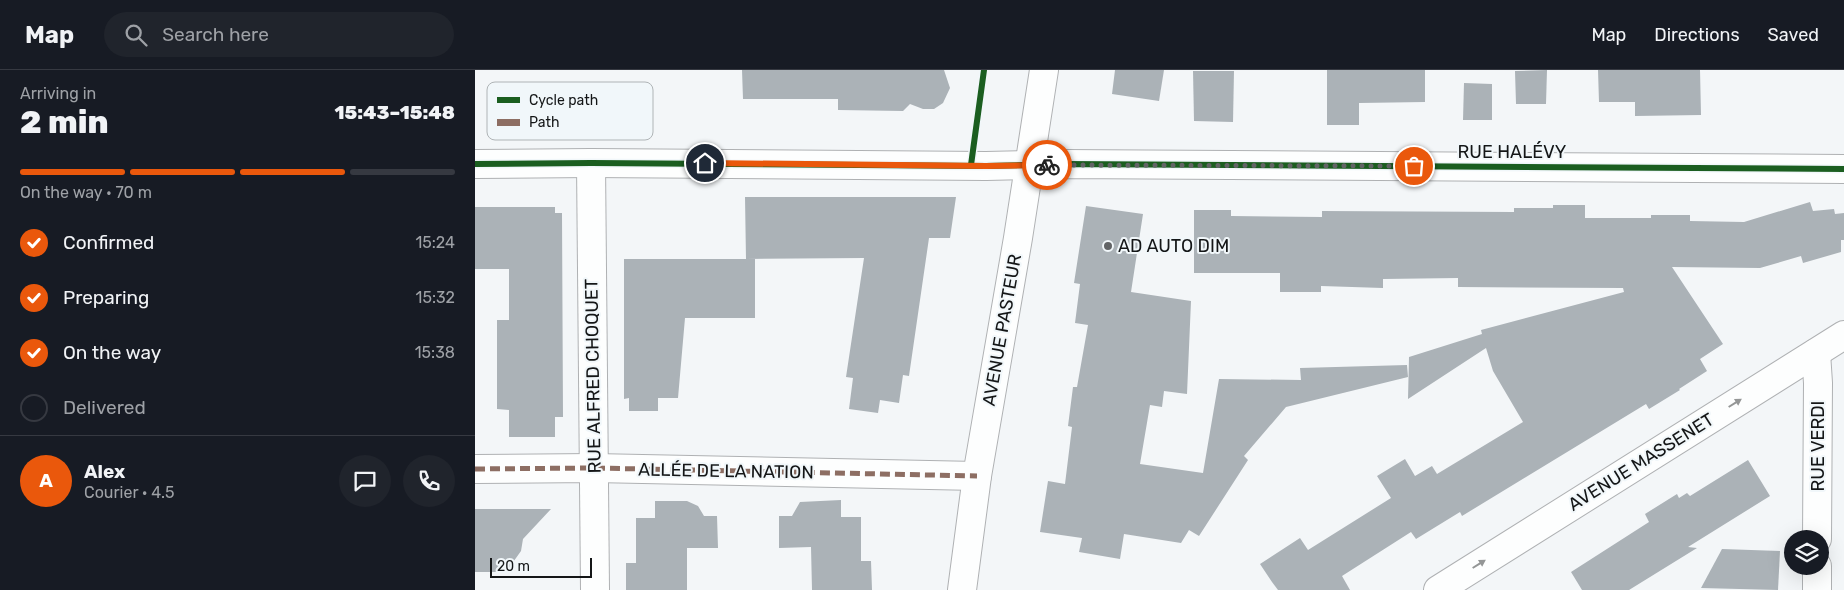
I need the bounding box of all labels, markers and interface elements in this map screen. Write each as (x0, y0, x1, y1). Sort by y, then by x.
search box (104, 12, 454, 57)
text: Map (25, 21, 74, 49)
icon: search (122, 21, 150, 49)
text: Search here (162, 23, 269, 46)
text: Map (1591, 24, 1626, 46)
text: Directions (1654, 24, 1740, 46)
text: Saved (1768, 24, 1819, 46)
legend (487, 82, 653, 140)
text: Arriving in (20, 84, 96, 103)
text: Cycle path (529, 92, 598, 109)
text: 15:43–15:48 (335, 101, 455, 124)
text: 2 min (20, 103, 109, 141)
text: Path (529, 114, 560, 131)
courier (1022, 140, 1072, 190)
street label: RUE HALÉVY (1458, 141, 1567, 163)
pin (684, 142, 726, 184)
pin (1393, 145, 1435, 187)
icon: home (691, 149, 719, 177)
icon: bike (1033, 151, 1061, 179)
icon: bag (1400, 152, 1428, 180)
text: On the way · 70 m (20, 183, 152, 202)
icon: check (20, 229, 48, 257)
text: Confirmed (63, 231, 154, 254)
text: 15:24 (415, 233, 455, 252)
place label: AD AUTO DIM (1118, 235, 1229, 257)
marker: AD AUTO DIM (1102, 240, 1114, 252)
street label: AVENUE PASTEUR (978, 252, 1026, 408)
street label: RUE ALFRED CHOQUET (580, 279, 606, 473)
icon: check (20, 284, 48, 312)
text: Preparing (63, 286, 149, 309)
text: 15:32 (416, 288, 455, 307)
icon: check (20, 339, 48, 367)
text: On the way (63, 341, 161, 364)
text: 15:38 (415, 343, 455, 362)
text: Delivered (63, 396, 146, 419)
one-way arrow (1728, 398, 1742, 407)
street label: RUE VERDI (1807, 400, 1829, 492)
street label: AVENUE MASSENET (1564, 408, 1718, 516)
button: chat (339, 455, 391, 507)
button: phone (403, 455, 455, 507)
street label: ALLÉE DE LA NATION (638, 458, 814, 484)
text: Alex (84, 460, 125, 483)
text: A (39, 469, 53, 492)
text: Courier · 4.5 (84, 483, 174, 502)
map controls (1784, 530, 1829, 575)
button: layers (1784, 530, 1829, 575)
scale bar (490, 555, 593, 578)
text: 20 m (497, 558, 530, 575)
one-way arrow (1473, 559, 1486, 569)

